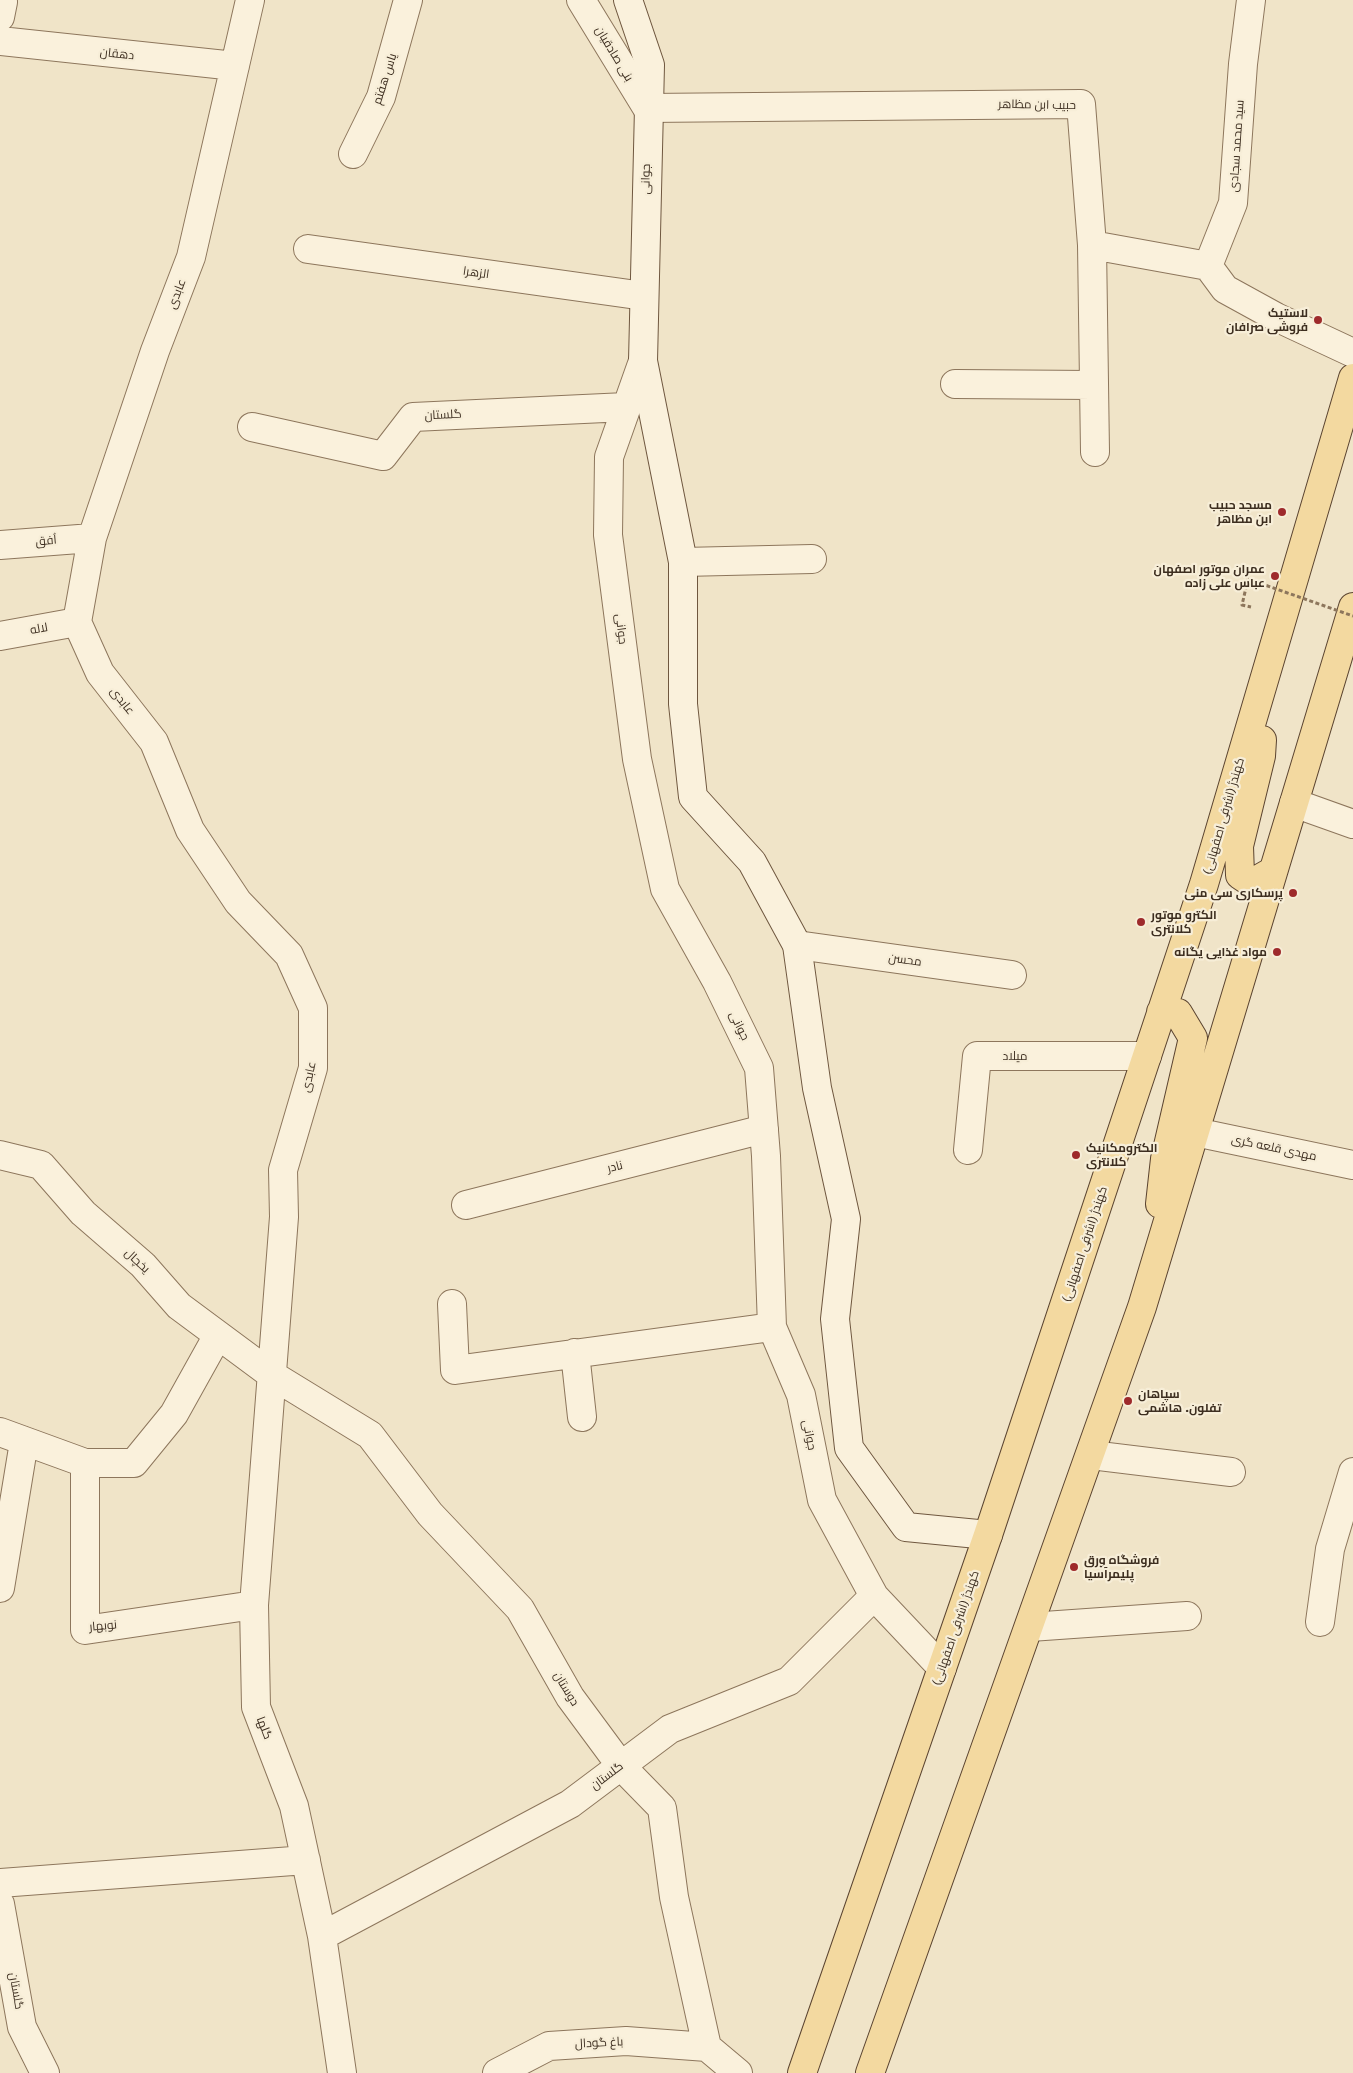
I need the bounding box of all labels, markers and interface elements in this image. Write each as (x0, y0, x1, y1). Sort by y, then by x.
street label: بنی صادقیان (592, 24, 636, 84)
street label: دهقان (99, 45, 135, 63)
street label: یاس هفتم (370, 52, 400, 106)
street label: حبیب ابن مظاهر (998, 97, 1076, 113)
street label: سید محمد سجادی (1227, 99, 1247, 193)
street label: جوانی (639, 164, 653, 194)
street label: الزهرا (462, 264, 490, 282)
street label: عابدی (165, 277, 189, 311)
place label: لاستیک فروشی صرافان (1226, 306, 1308, 334)
marker: لاستیک فروشی صرافان (1312, 314, 1324, 326)
street label: گلستان (424, 407, 462, 423)
place label: مسجد حبیب ابن مظاهر (1209, 498, 1272, 526)
marker: مسجد حبیب ابن مظاهر (1276, 506, 1288, 518)
street label: اُفق (35, 533, 57, 549)
place label: عمران موتور اصفهان عباس علی زاده (1154, 562, 1265, 590)
marker: عمران موتور اصفهان عباس علی زاده (1269, 570, 1281, 582)
street label: جوانی (612, 613, 630, 645)
street label: لاله (29, 620, 49, 638)
street label: عابدی (107, 684, 137, 718)
street label: کهندژ (اشرفی اصفهانی) (1200, 756, 1248, 876)
place label: پرسکاری سی منی (1184, 886, 1283, 900)
marker: پرسکاری سی منی (1287, 887, 1299, 899)
place label: الکترو موتور کلانتری (1151, 908, 1217, 936)
marker: الکترو موتور کلانتری (1135, 916, 1147, 928)
place label: مواد غذایی یگانه (1174, 945, 1267, 959)
marker: مواد غذایی یگانه (1271, 946, 1283, 958)
street label: محسن (887, 951, 923, 969)
street label: جوانی (726, 1009, 752, 1043)
street label: میلاد (1002, 1049, 1028, 1063)
street label: عابدی (299, 1060, 319, 1094)
street label: مهدی قلعه گری (1230, 1132, 1318, 1164)
place label: الکترومکانیک کلانتری (1086, 1141, 1158, 1169)
marker: الکترومکانیک کلانتری (1070, 1149, 1082, 1161)
street label: نادر (606, 1158, 624, 1176)
street label: کهندژ (اشرفی اصفهانی) (1060, 1184, 1110, 1304)
street label: یخچال (121, 1246, 153, 1276)
place label: سپاهان تفلون. هاشمی (1138, 1387, 1221, 1415)
marker: سپاهان تفلون. هاشمی (1122, 1395, 1134, 1407)
street label: جوانی (799, 1419, 819, 1451)
place label: فروشگاه ورق پلیمرآسیا (1084, 1553, 1159, 1581)
marker: فروشگاه ورق پلیمرآسیا (1068, 1561, 1080, 1573)
street label: کهندژ (اشرفی اصفهانی) (930, 1569, 982, 1687)
street label: نوبهار (88, 1618, 118, 1634)
street label: دوستان (550, 1669, 582, 1709)
street label: گلها (253, 1715, 275, 1741)
street label: گلستان (588, 1759, 626, 1793)
street label: گلستان (6, 1971, 26, 2011)
street label: باغ گودال (574, 2035, 624, 2051)

